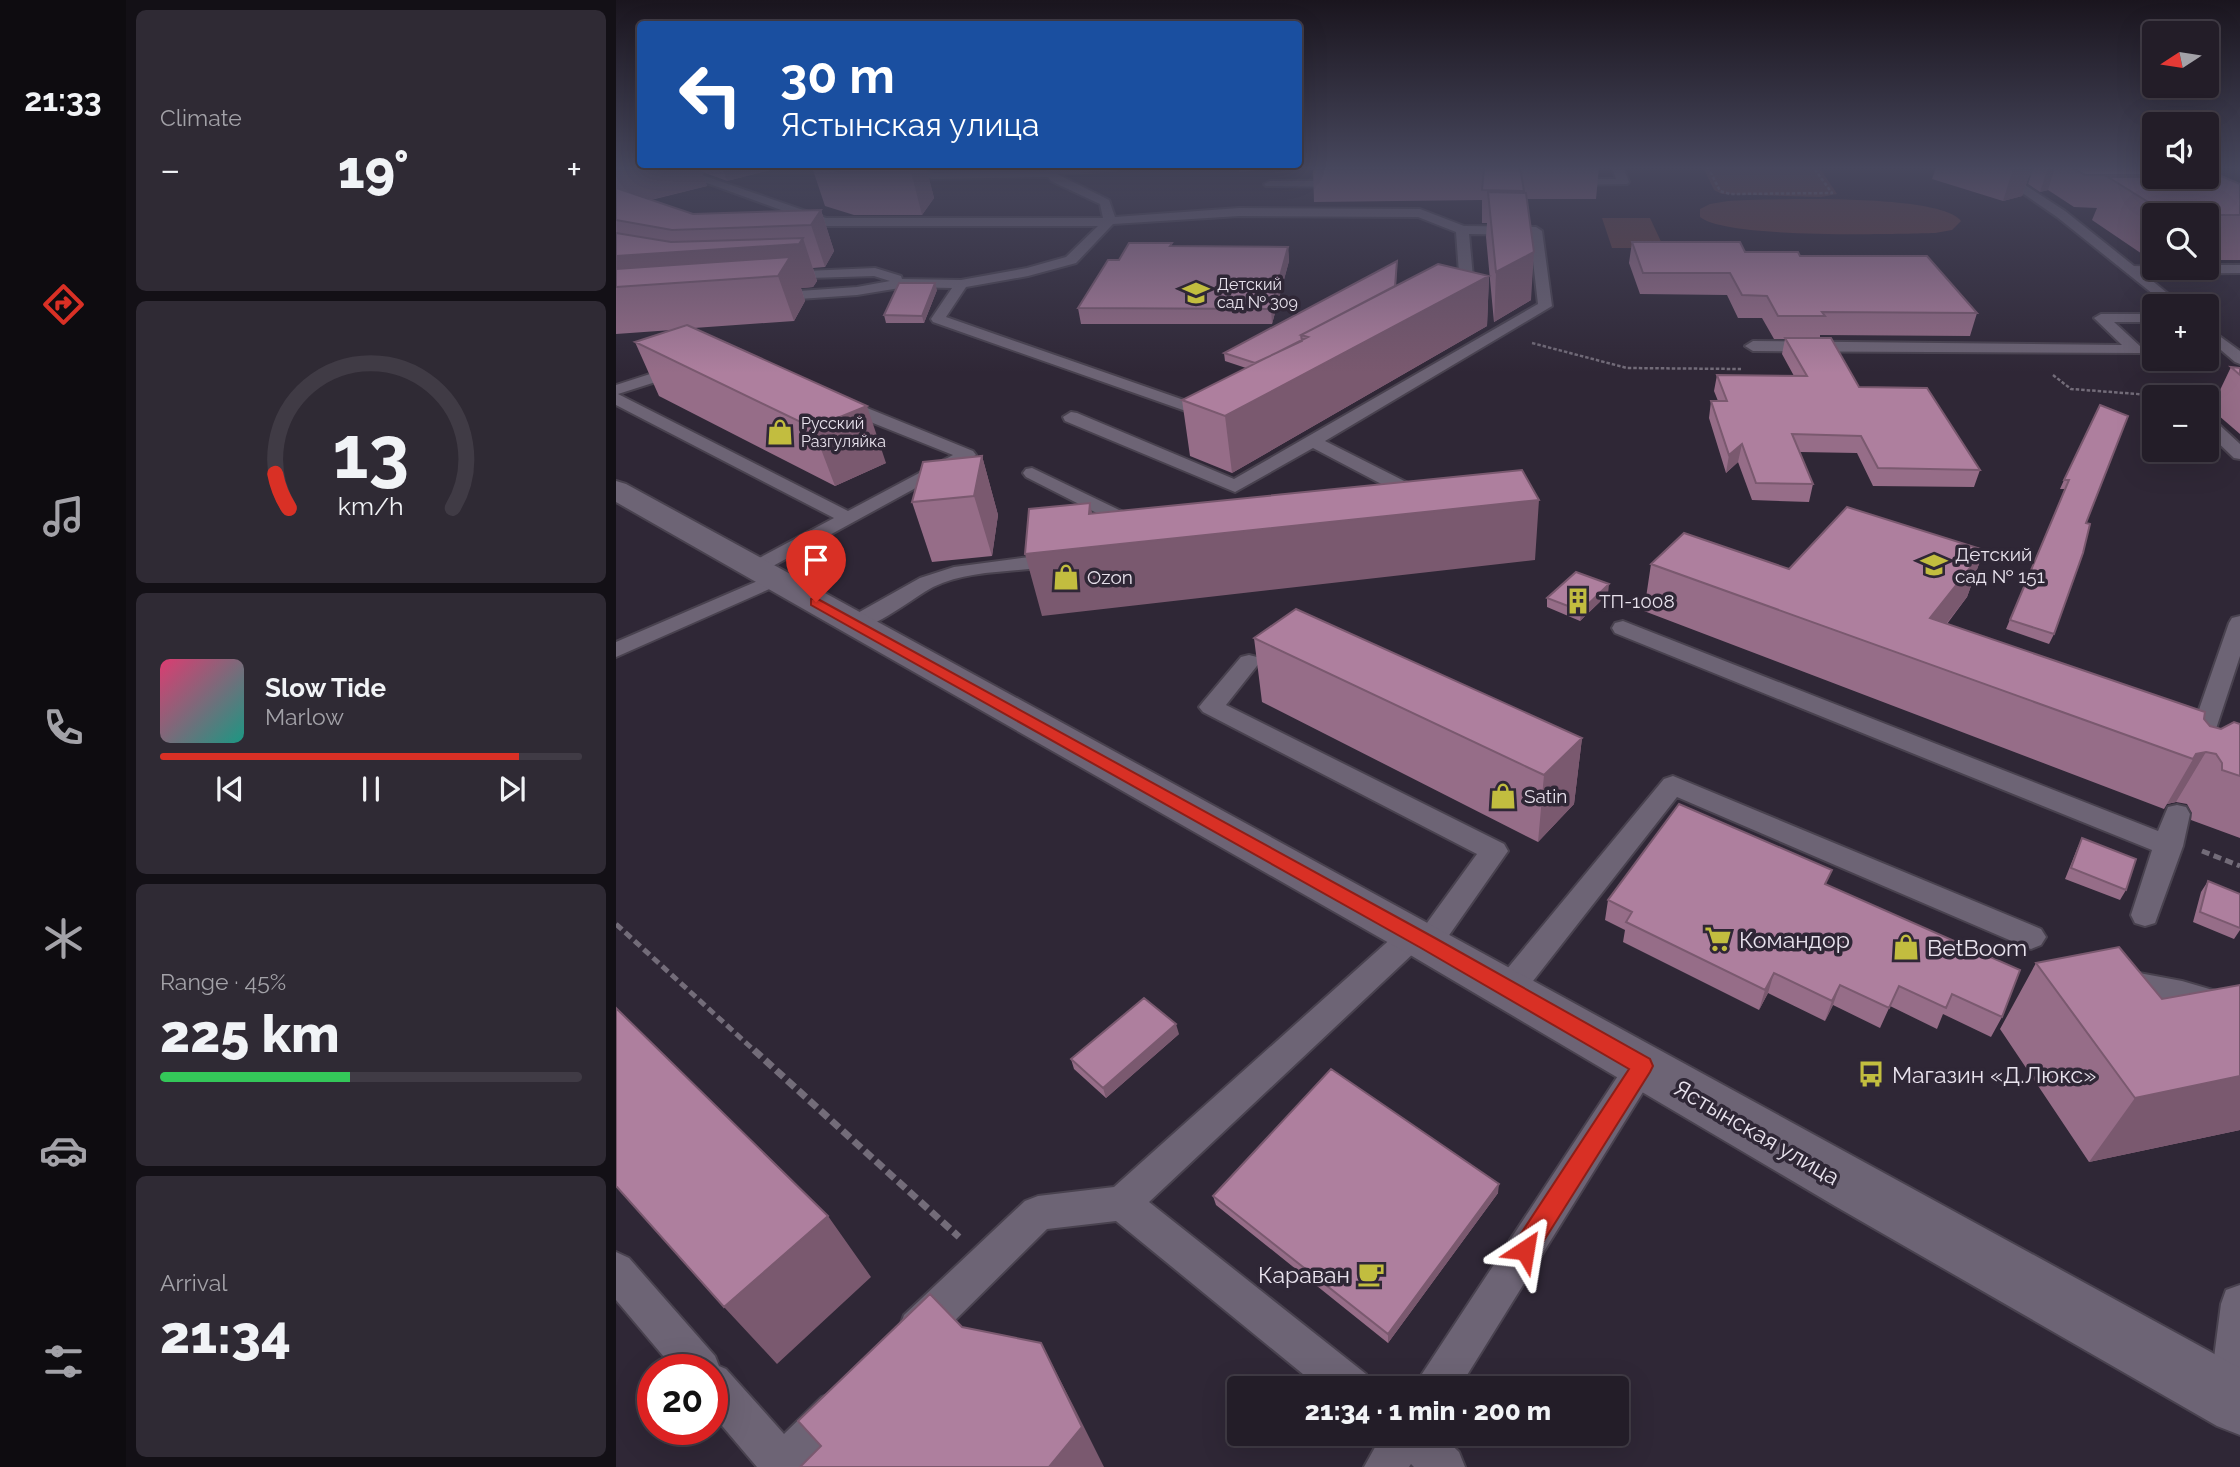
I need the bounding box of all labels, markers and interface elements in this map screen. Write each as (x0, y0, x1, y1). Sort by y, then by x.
north arrow (2142, 21, 2219, 98)
map controls (2142, 21, 2219, 462)
text: 30 m (780, 47, 895, 104)
icon: left (665, 49, 756, 140)
text: 21:33 (24, 81, 102, 118)
text: Climate (160, 104, 242, 131)
text: Ястынская улица (780, 106, 1040, 143)
button: sound (2142, 112, 2219, 189)
text: 19° (338, 139, 409, 200)
text: − (160, 147, 180, 192)
text: + (566, 147, 582, 192)
button: search (2142, 203, 2219, 280)
place label: Детский сад № 309 (1217, 275, 1298, 312)
school or university icon: Детский сад № 309 (1181, 278, 1211, 308)
icon: directions (39, 280, 88, 329)
button: + (2142, 294, 2219, 371)
button: − (2142, 385, 2219, 462)
text: 13 (333, 411, 409, 496)
place label: Русский Разгуляйка (801, 414, 886, 451)
shop icon: Русский Разгуляйка (765, 417, 795, 447)
text: km/h (338, 491, 404, 521)
icon: music (39, 492, 88, 541)
pin (786, 530, 846, 602)
icon: arrive (797, 541, 835, 579)
place label: Детский сад № 151 (1955, 543, 2045, 587)
school or university icon: Детский сад № 151 (1919, 550, 1949, 580)
shop icon: Ozon (1051, 562, 1081, 592)
place label: Ozon (1087, 566, 1133, 588)
building icon: ТП-1008 (1563, 586, 1593, 616)
place label: ТП-1008 (1599, 590, 1675, 612)
text: Slow Tide (265, 673, 386, 703)
icon: phone (39, 703, 88, 752)
text: Marlow (265, 703, 344, 730)
icon: previous (211, 770, 249, 808)
icon: pause (352, 770, 390, 808)
icon: next (493, 770, 531, 808)
shop icon: Satin (1488, 781, 1518, 811)
place label: Satin (1524, 785, 1567, 807)
icon: climate (39, 914, 88, 963)
supermarket icon: Командор (1703, 924, 1733, 954)
place label: Командор (1739, 926, 1850, 953)
shop icon: BetBoom (1891, 932, 1921, 962)
place label: BetBoom (1927, 934, 2027, 961)
text: Range · 45% (160, 968, 286, 995)
text: 225 km (160, 1003, 340, 1064)
bus stop icon: Магазин «Д.Люкс» (1856, 1059, 1886, 1089)
place label: Магазин «Д.Люкс» (1892, 1061, 2096, 1088)
street label: Ястынская улица (1669, 1074, 1845, 1190)
icon: car (39, 1126, 88, 1175)
position arrow (1488, 1213, 1562, 1287)
cafe icon: Караван (1356, 1259, 1386, 1289)
place label: Караван (1258, 1261, 1350, 1288)
text: Arrival (160, 1269, 227, 1296)
text: 21:34 (160, 1304, 291, 1365)
icon: filters (39, 1337, 88, 1386)
speed limit sign: 20 (637, 1354, 728, 1445)
text: 21:34 · 1 min · 200 m (1305, 1396, 1551, 1426)

